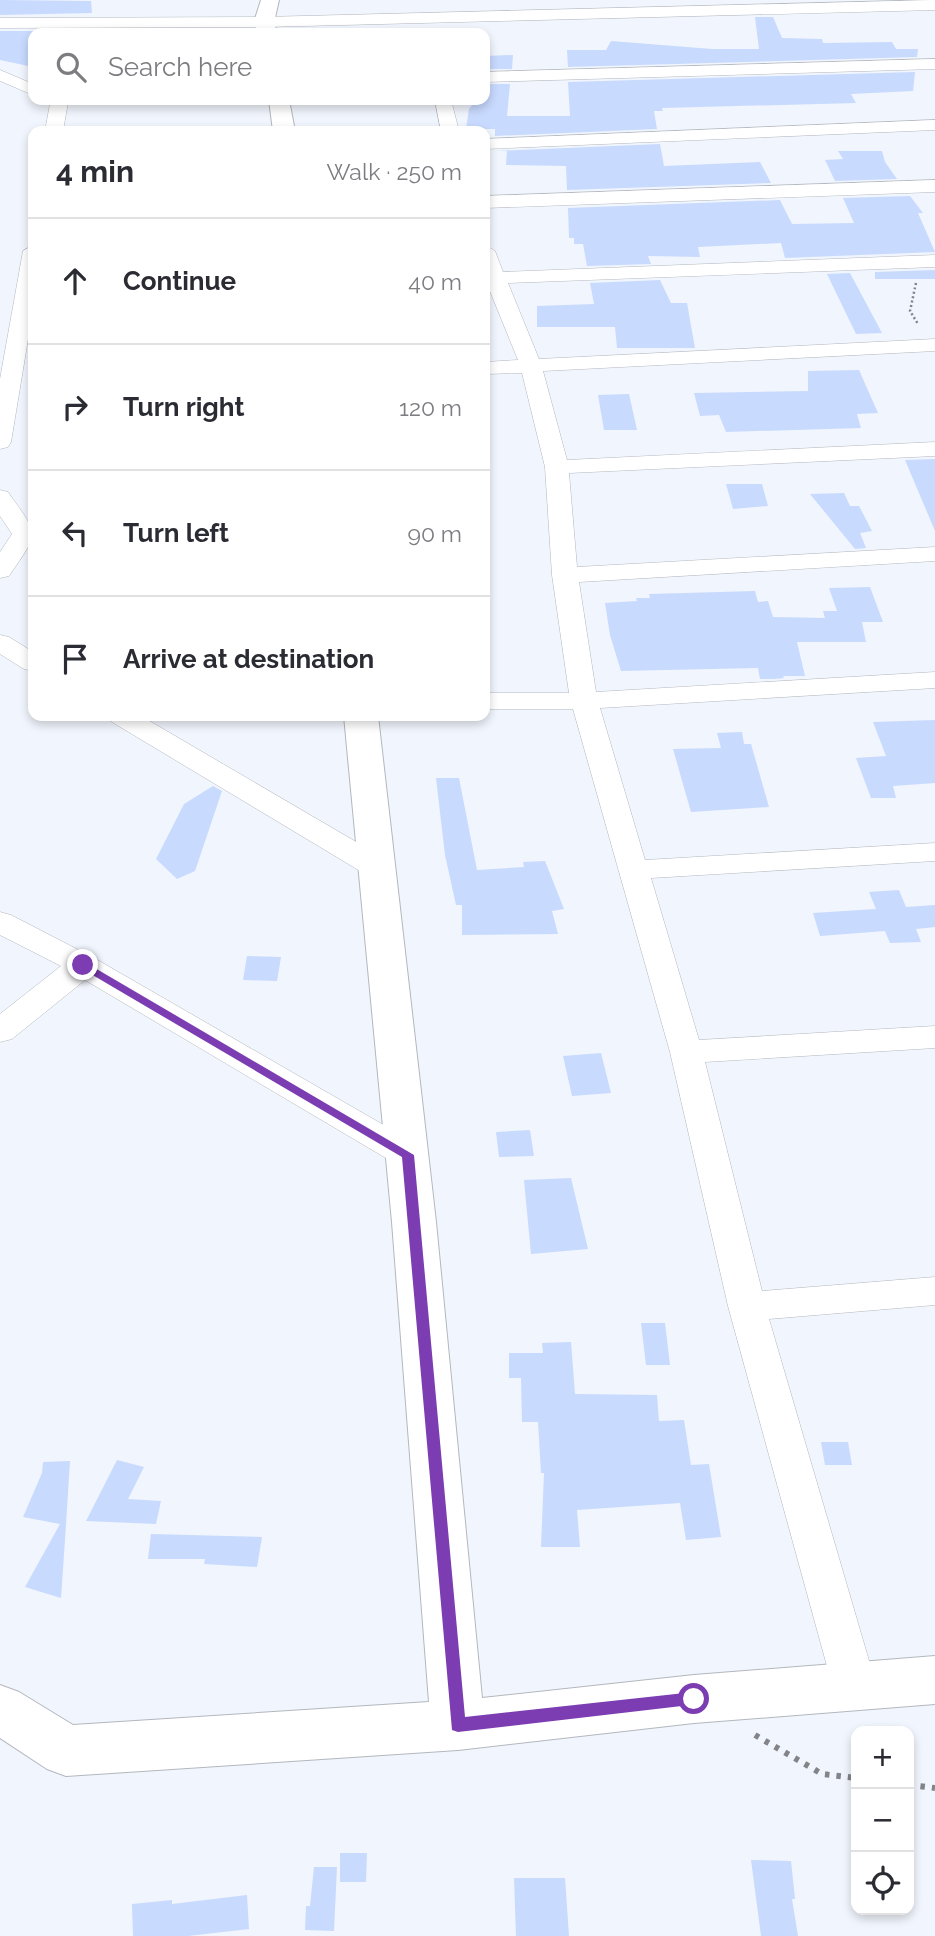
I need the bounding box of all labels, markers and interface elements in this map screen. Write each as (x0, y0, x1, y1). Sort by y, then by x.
search box (28, 28, 490, 105)
icon: search (52, 48, 90, 86)
text: Search here (108, 52, 252, 82)
text: 4 min (56, 154, 134, 189)
text: Walk · 250 m (327, 158, 462, 185)
icon: ahead (56, 262, 94, 300)
text: Continue (123, 266, 236, 296)
text: 40 m (408, 268, 462, 295)
icon: right (56, 388, 94, 426)
text: Turn right (123, 392, 244, 422)
text: 120 m (399, 394, 462, 421)
icon: left (56, 514, 94, 552)
text: Turn left (123, 518, 229, 548)
text: 90 m (407, 520, 462, 547)
icon: arrive (56, 640, 94, 678)
text: Arrive at destination (123, 644, 374, 674)
route end (67, 949, 98, 980)
route start (678, 1683, 709, 1714)
map controls (851, 1726, 914, 1915)
button: + (851, 1726, 914, 1789)
button: − (851, 1789, 914, 1852)
button: locate (851, 1852, 914, 1915)

